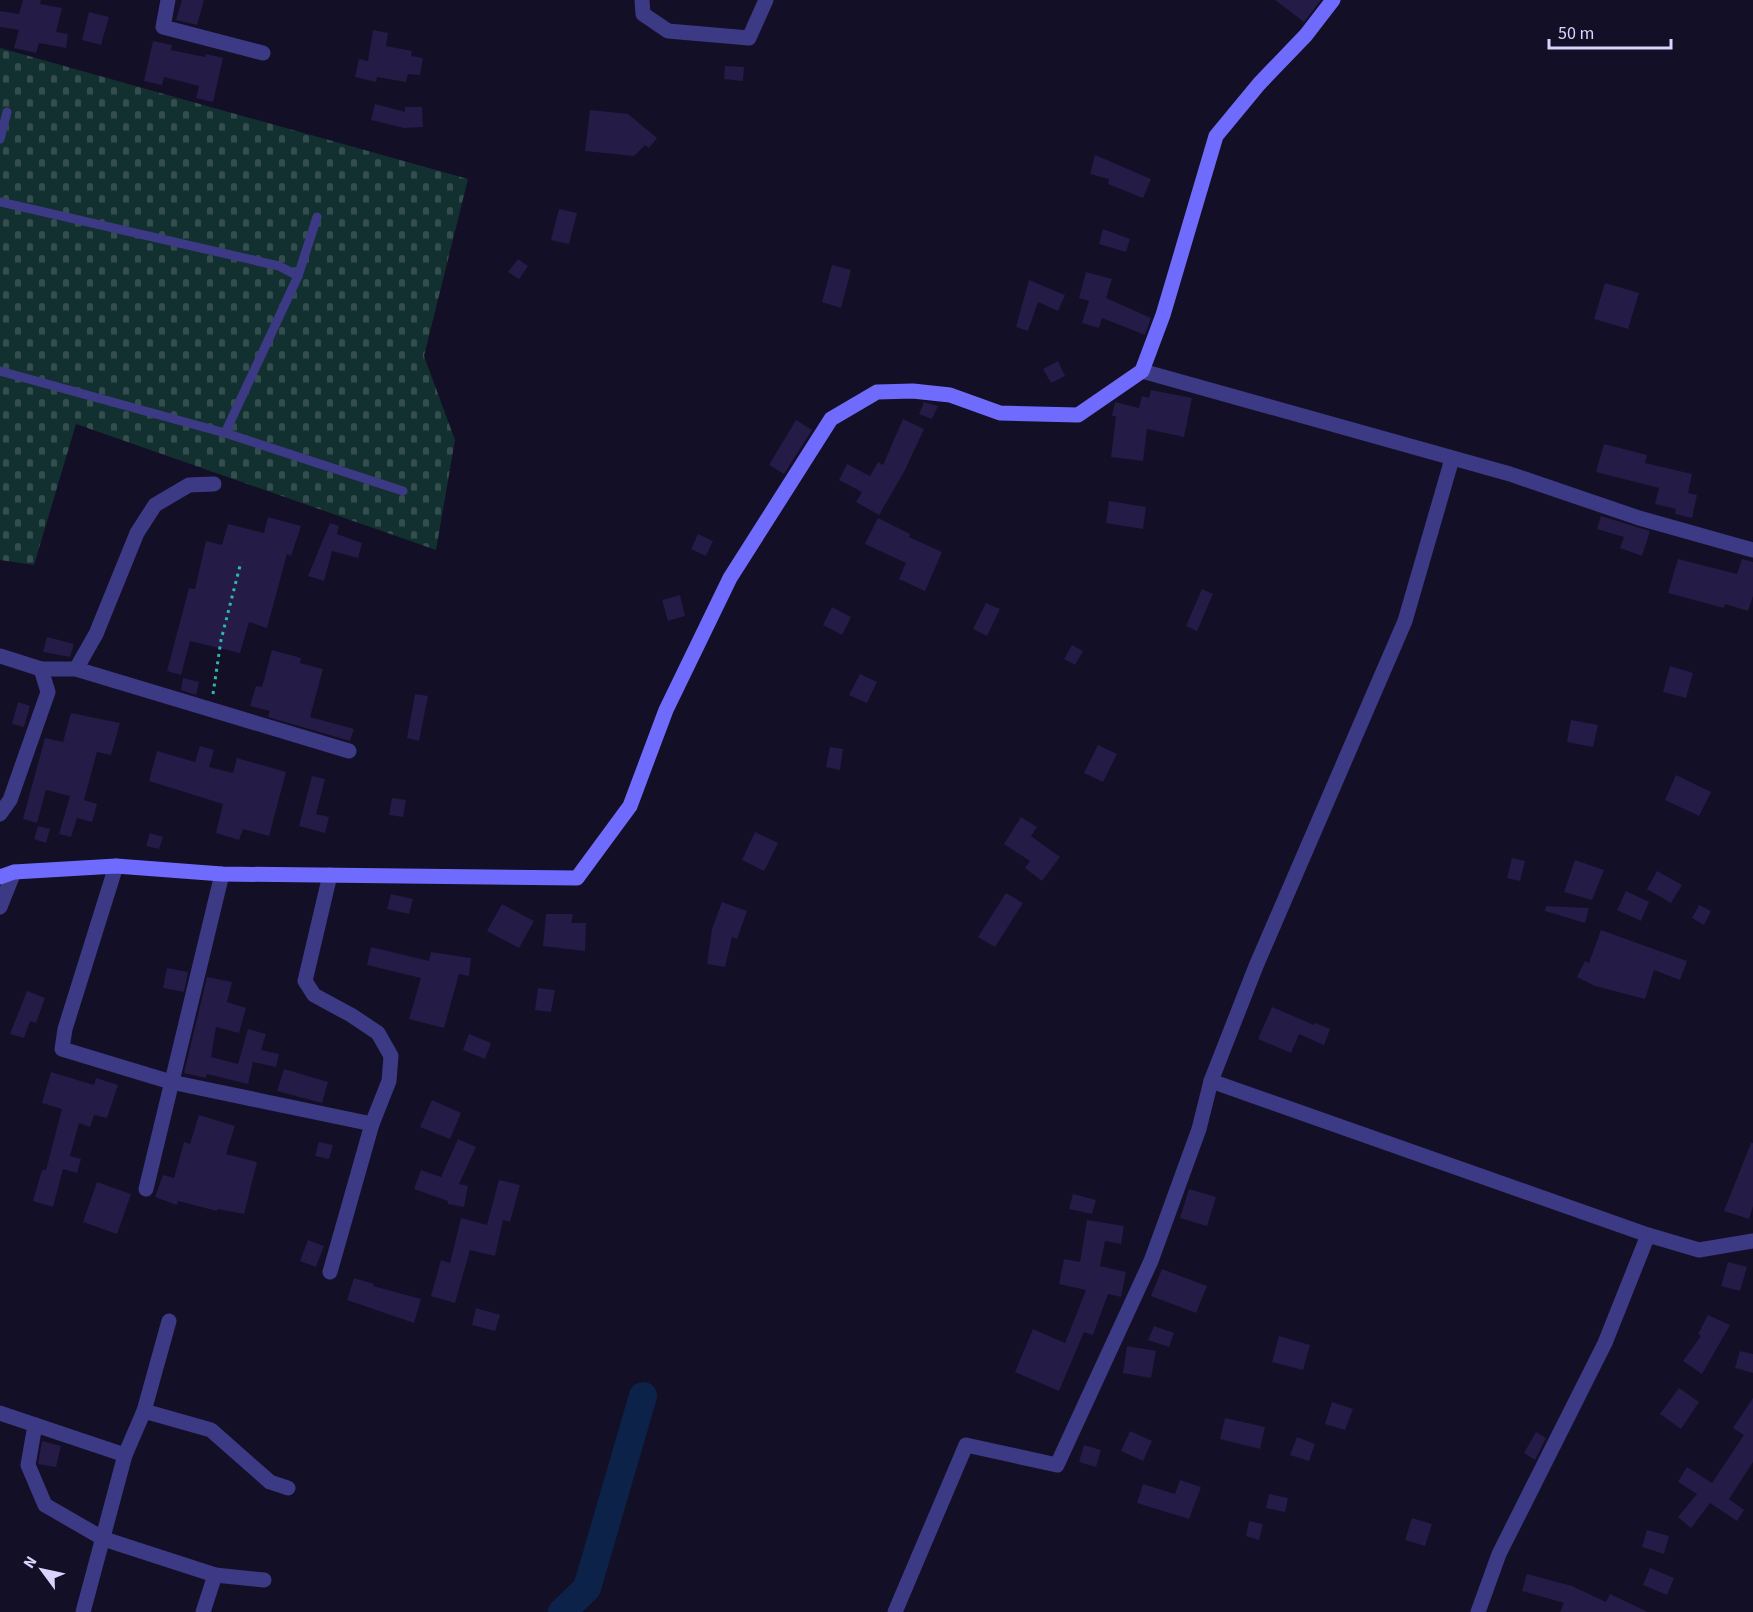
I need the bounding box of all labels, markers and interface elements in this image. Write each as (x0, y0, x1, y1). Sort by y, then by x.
scale bar (1549, 12, 1670, 50)
text: 50 m (1558, 21, 1594, 46)
north arrow (12, 1540, 72, 1600)
text: N (18, 1552, 42, 1573)

